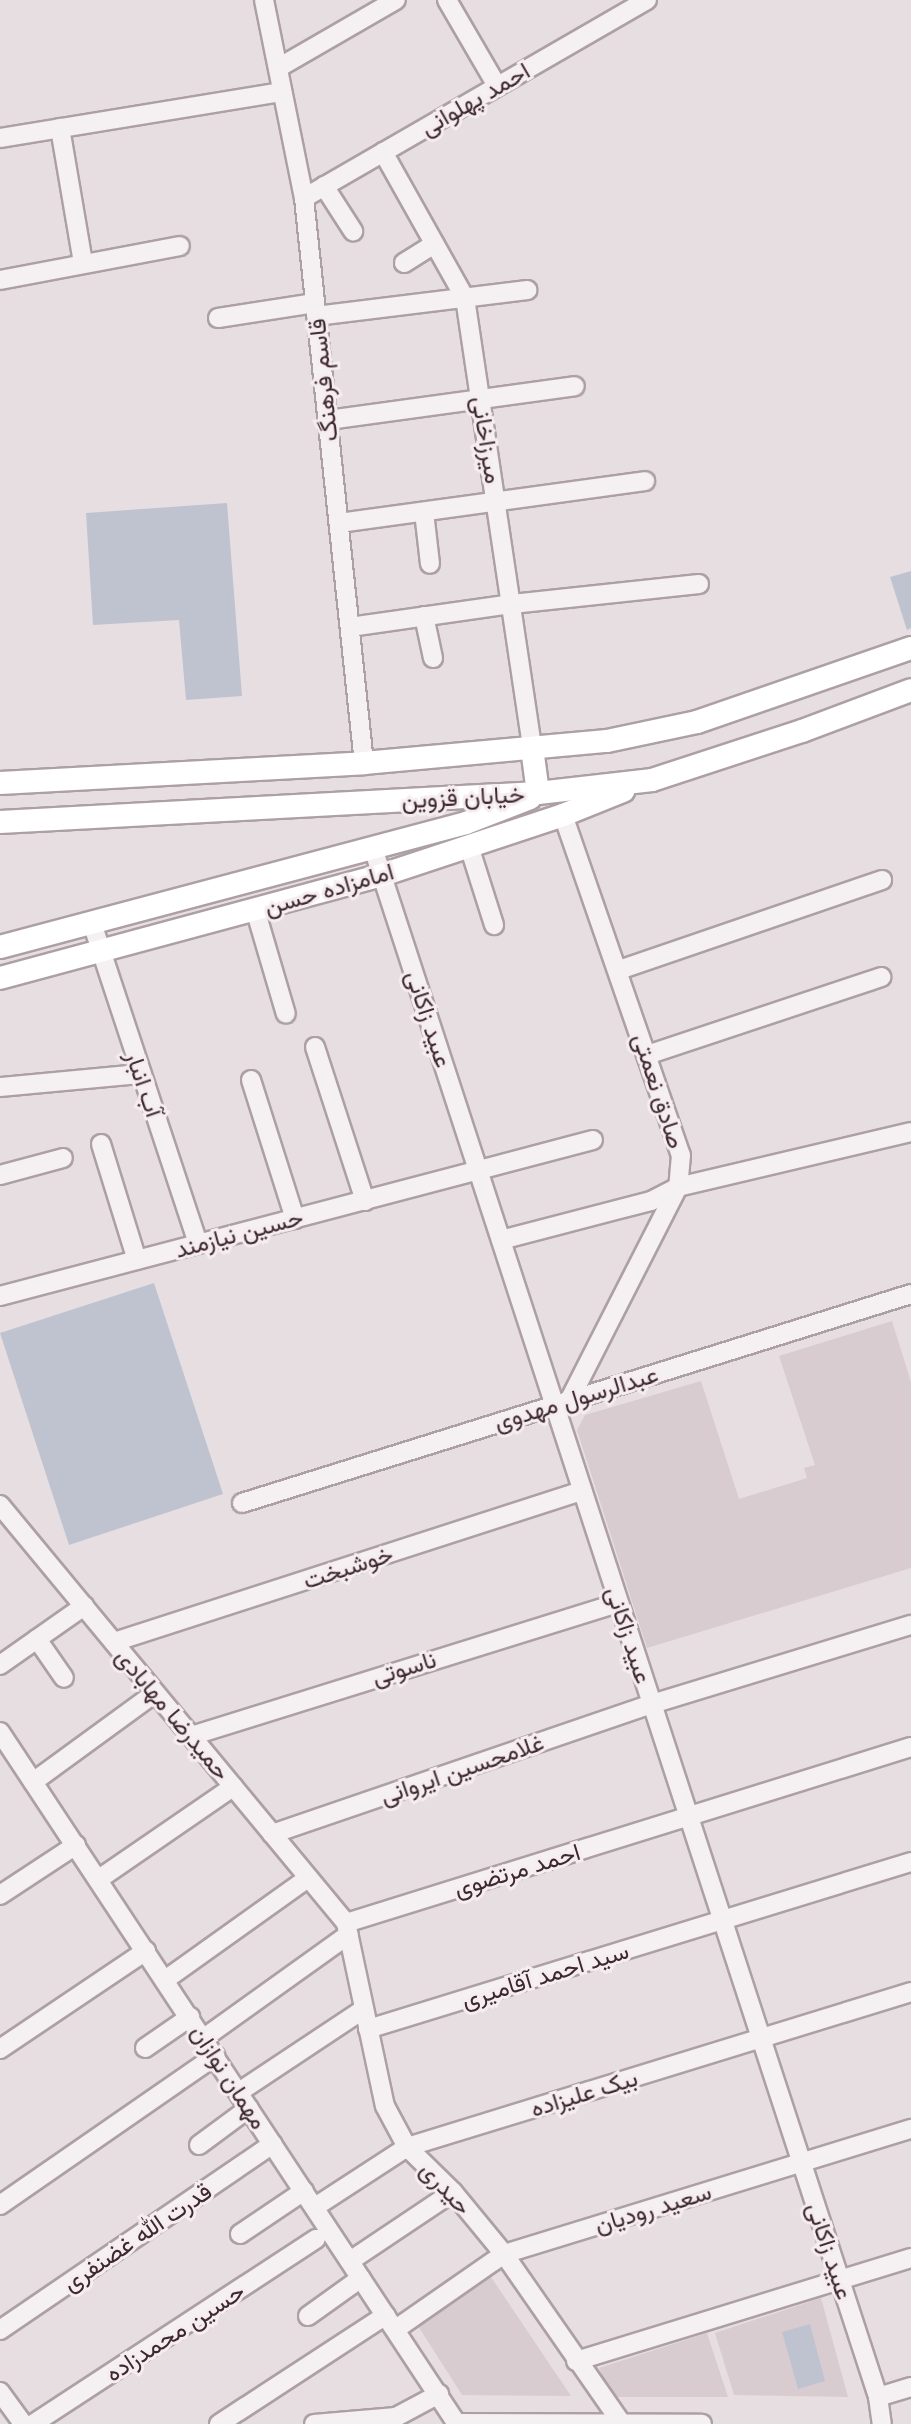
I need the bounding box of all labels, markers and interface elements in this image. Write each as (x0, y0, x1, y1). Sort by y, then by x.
street label: احمد پهلوانی (415, 56, 535, 142)
street label: قاسم فرهنگ (302, 317, 344, 443)
street label: میرزاخانی (466, 394, 508, 486)
street label: خیابان قزوین (401, 779, 525, 815)
street label: امامزاده حسن (261, 857, 397, 921)
street label: عبید زاکانی (400, 967, 458, 1071)
street label: صادق نعمتی (627, 1030, 691, 1152)
street label: آب انبار (119, 1047, 169, 1121)
street label: حسین نیازمند (172, 1202, 306, 1264)
street label: عبدالرسول مهدوی (491, 1359, 661, 1437)
street label: خوشبخت (299, 1539, 397, 1595)
street label: عبید زاکانی (600, 1583, 658, 1687)
street label: حمیدرضا مهابادی (110, 1642, 236, 1786)
street label: ناسوتی (368, 1645, 440, 1691)
street label: غلامحسین ایروانی (376, 1728, 548, 1810)
street label: احمد مرتضوی (450, 1837, 584, 1903)
street label: سید احمد آقامیری (458, 1936, 632, 2014)
street label: مهمان نوازان (185, 2019, 273, 2135)
street label: بیک علیزاده (527, 2063, 641, 2123)
street label: حیدری (414, 2155, 478, 2221)
street label: قدرت الله غضنفری (57, 2177, 217, 2297)
street label: سعید رودیان (591, 2177, 715, 2239)
street label: عبید زاکانی (801, 2199, 859, 2303)
street label: حسین محمدزاده (100, 2276, 250, 2388)

